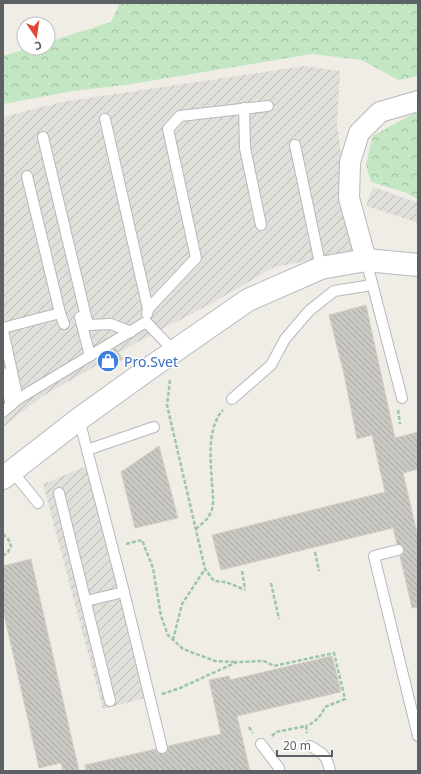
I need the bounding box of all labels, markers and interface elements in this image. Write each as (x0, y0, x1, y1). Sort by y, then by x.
north arrow (16, 16, 56, 56)
text: С (33, 38, 44, 54)
shop icon: Pro.Svet (95, 348, 121, 374)
place label: Pro.Svet (124, 352, 178, 371)
scale bar (277, 732, 332, 758)
text: 20 m (283, 737, 311, 754)

